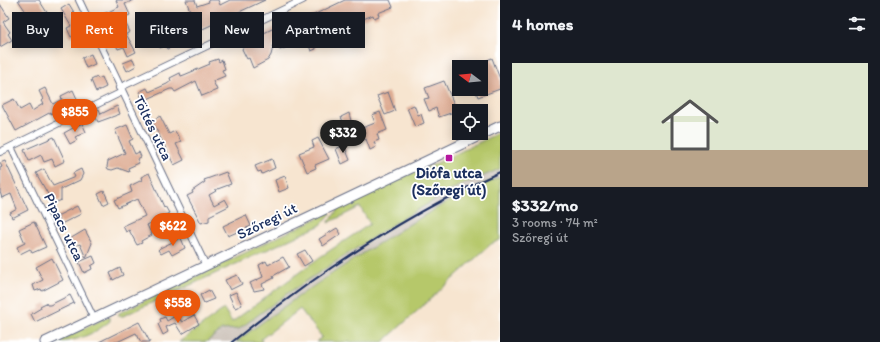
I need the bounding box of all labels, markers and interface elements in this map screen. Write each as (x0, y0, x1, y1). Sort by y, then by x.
chip: Buy (12, 12, 63, 48)
chip: Rent (71, 12, 127, 48)
chip: Filters (135, 12, 202, 48)
chip: New (210, 12, 264, 48)
chip: Apartment (272, 12, 365, 48)
icon: filters (846, 13, 868, 35)
text: 4 homes (512, 14, 573, 34)
north arrow (452, 60, 488, 96)
map controls (452, 60, 488, 140)
icon: home (654, 89, 726, 161)
street label: Töltés utca (130, 93, 177, 164)
pin: $855 (51, 99, 99, 133)
text: $855 (61, 104, 89, 119)
button: locate (452, 104, 488, 140)
pin: $332 (319, 120, 367, 154)
text: $332 (329, 125, 357, 140)
marker: Diófa utca (Szőregi út) (444, 153, 454, 163)
place label: Diófa utca (Szőregi út) (412, 164, 486, 200)
street label: Pipacs utca (40, 190, 88, 264)
text: $332/mo (512, 195, 578, 215)
street label: Szőregi út (234, 199, 300, 243)
pin: $622 (149, 213, 197, 247)
text: 3 rooms · 74 m² (512, 215, 598, 230)
text: $622 (159, 218, 187, 233)
text: Szőregi út (512, 230, 568, 245)
pin: $558 (154, 290, 202, 324)
text: $558 (164, 295, 192, 310)

